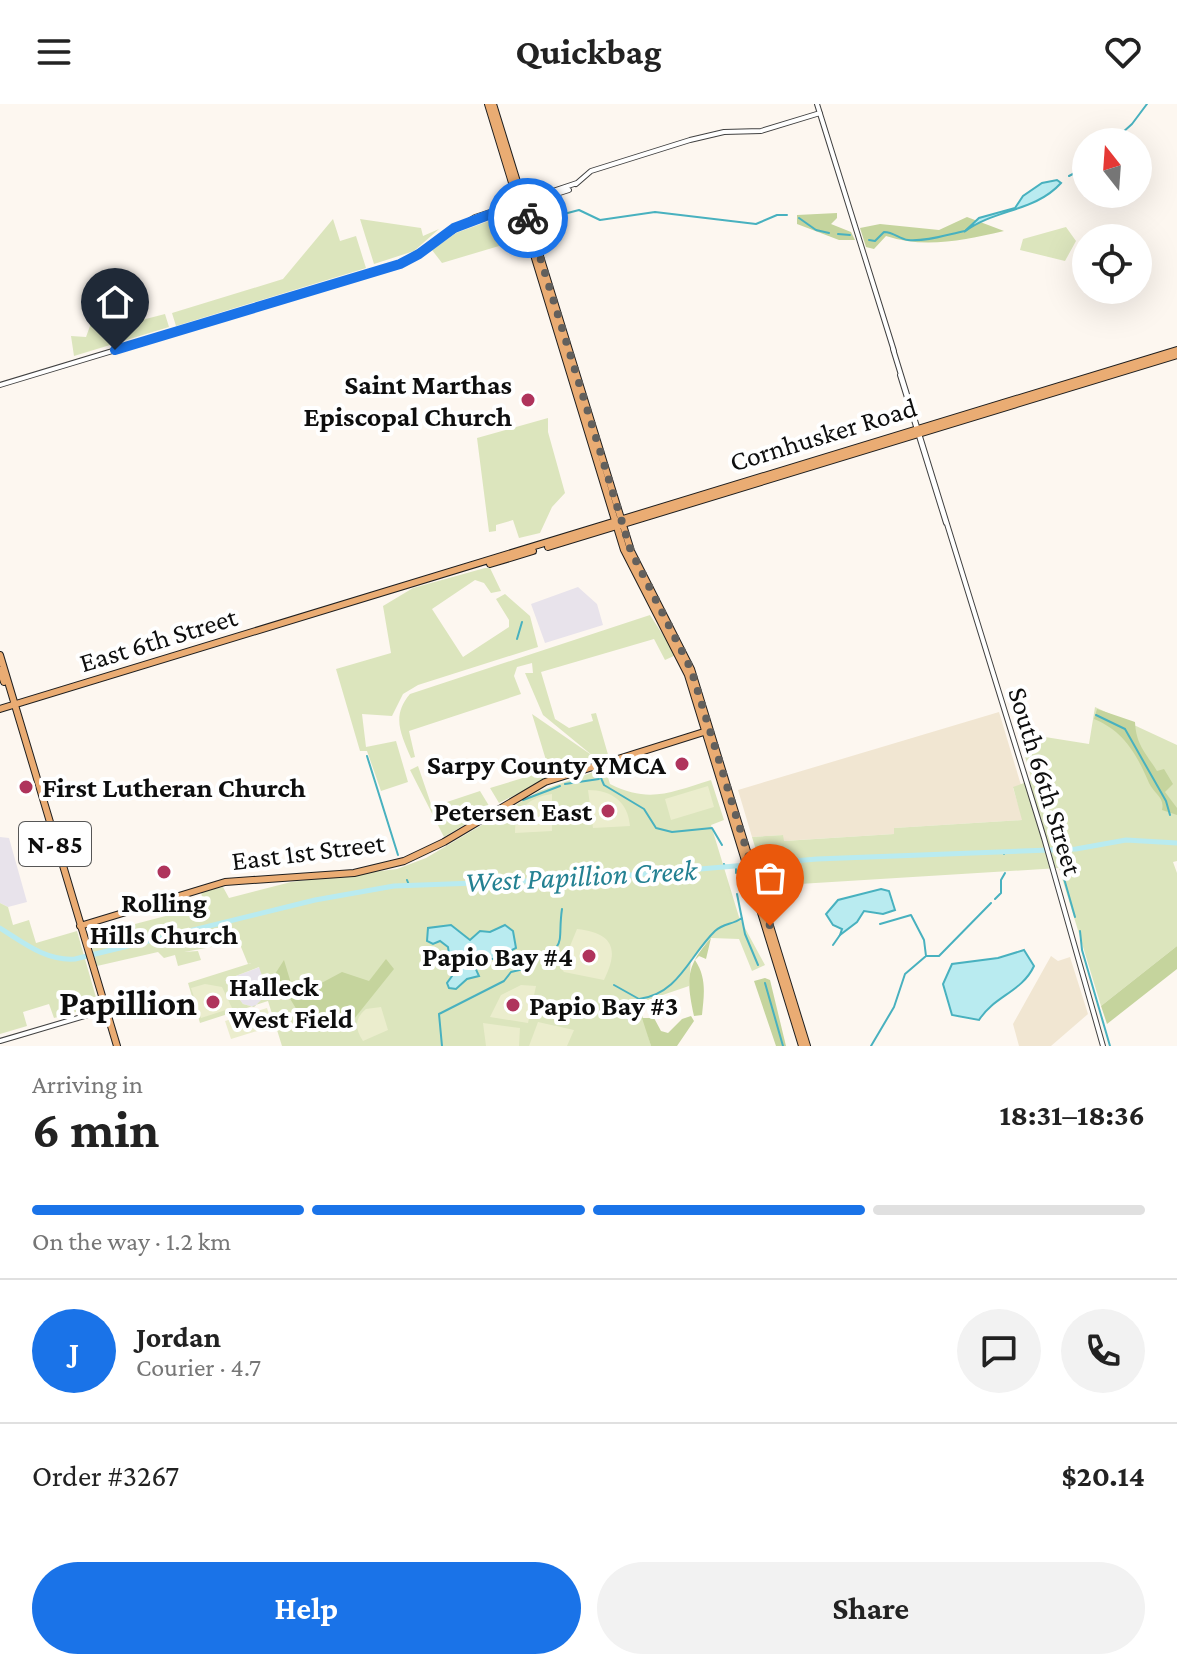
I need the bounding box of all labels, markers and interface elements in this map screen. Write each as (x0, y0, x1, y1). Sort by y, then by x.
icon: menu (32, 30, 76, 74)
icon: heart (1101, 30, 1145, 74)
text: Quickbag (515, 32, 662, 72)
north arrow (1072, 128, 1152, 208)
map controls (1072, 128, 1152, 304)
courier (488, 178, 568, 258)
icon: bike (506, 196, 550, 240)
button: locate (1072, 224, 1152, 304)
pin (81, 268, 149, 350)
icon: home (93, 280, 137, 324)
place label: Saint Marthas Episcopal Church (304, 369, 512, 432)
marker: Saint Marthas Episcopal Church (519, 391, 537, 409)
street label: Cornhusker Road (726, 391, 920, 478)
street label: East 6th Street (76, 601, 241, 678)
street label: South 66th Street (1002, 683, 1089, 880)
place label: Sarpy County YMCA (427, 749, 666, 780)
marker: Sarpy County YMCA (673, 755, 691, 773)
place label: First Lutheran Church (42, 772, 306, 803)
marker: First Lutheran Church (17, 778, 35, 796)
place label: Petersen East (433, 796, 593, 827)
marker: Petersen East (599, 802, 617, 820)
road number: N-85 (19, 822, 91, 866)
street label: East 1st Street (230, 827, 387, 876)
pin (736, 844, 804, 926)
water label: West Papillion Creek (464, 853, 700, 899)
icon: bag (748, 856, 792, 900)
marker: Rolling Hills Church (155, 863, 173, 881)
place label: Rolling Hills Church (90, 887, 238, 950)
place label: Papio Bay #4 (422, 941, 573, 972)
marker: Papio Bay #4 (580, 947, 598, 965)
place label: Halleck West Field (228, 971, 354, 1034)
district label: Papillion (59, 983, 197, 1023)
place label: Papio Bay #3 (529, 990, 679, 1021)
marker: Halleck West Field (204, 993, 222, 1011)
marker: Papio Bay #3 (504, 996, 522, 1014)
text: Arriving in (32, 1070, 143, 1099)
text: 18:31–18:36 (999, 1098, 1145, 1131)
text: 6 min (32, 1100, 159, 1158)
text: On the way · 1.2 km (32, 1227, 231, 1256)
button: chat (957, 1309, 1041, 1393)
button: phone (1061, 1309, 1145, 1393)
text: Jordan (136, 1320, 221, 1353)
text: J (69, 1335, 79, 1368)
text: Courier · 4.7 (136, 1353, 261, 1382)
text: Order #3267 (32, 1459, 179, 1492)
text: $20.14 (1061, 1459, 1145, 1492)
button: Help (32, 1562, 581, 1654)
button: Share (597, 1562, 1145, 1654)

